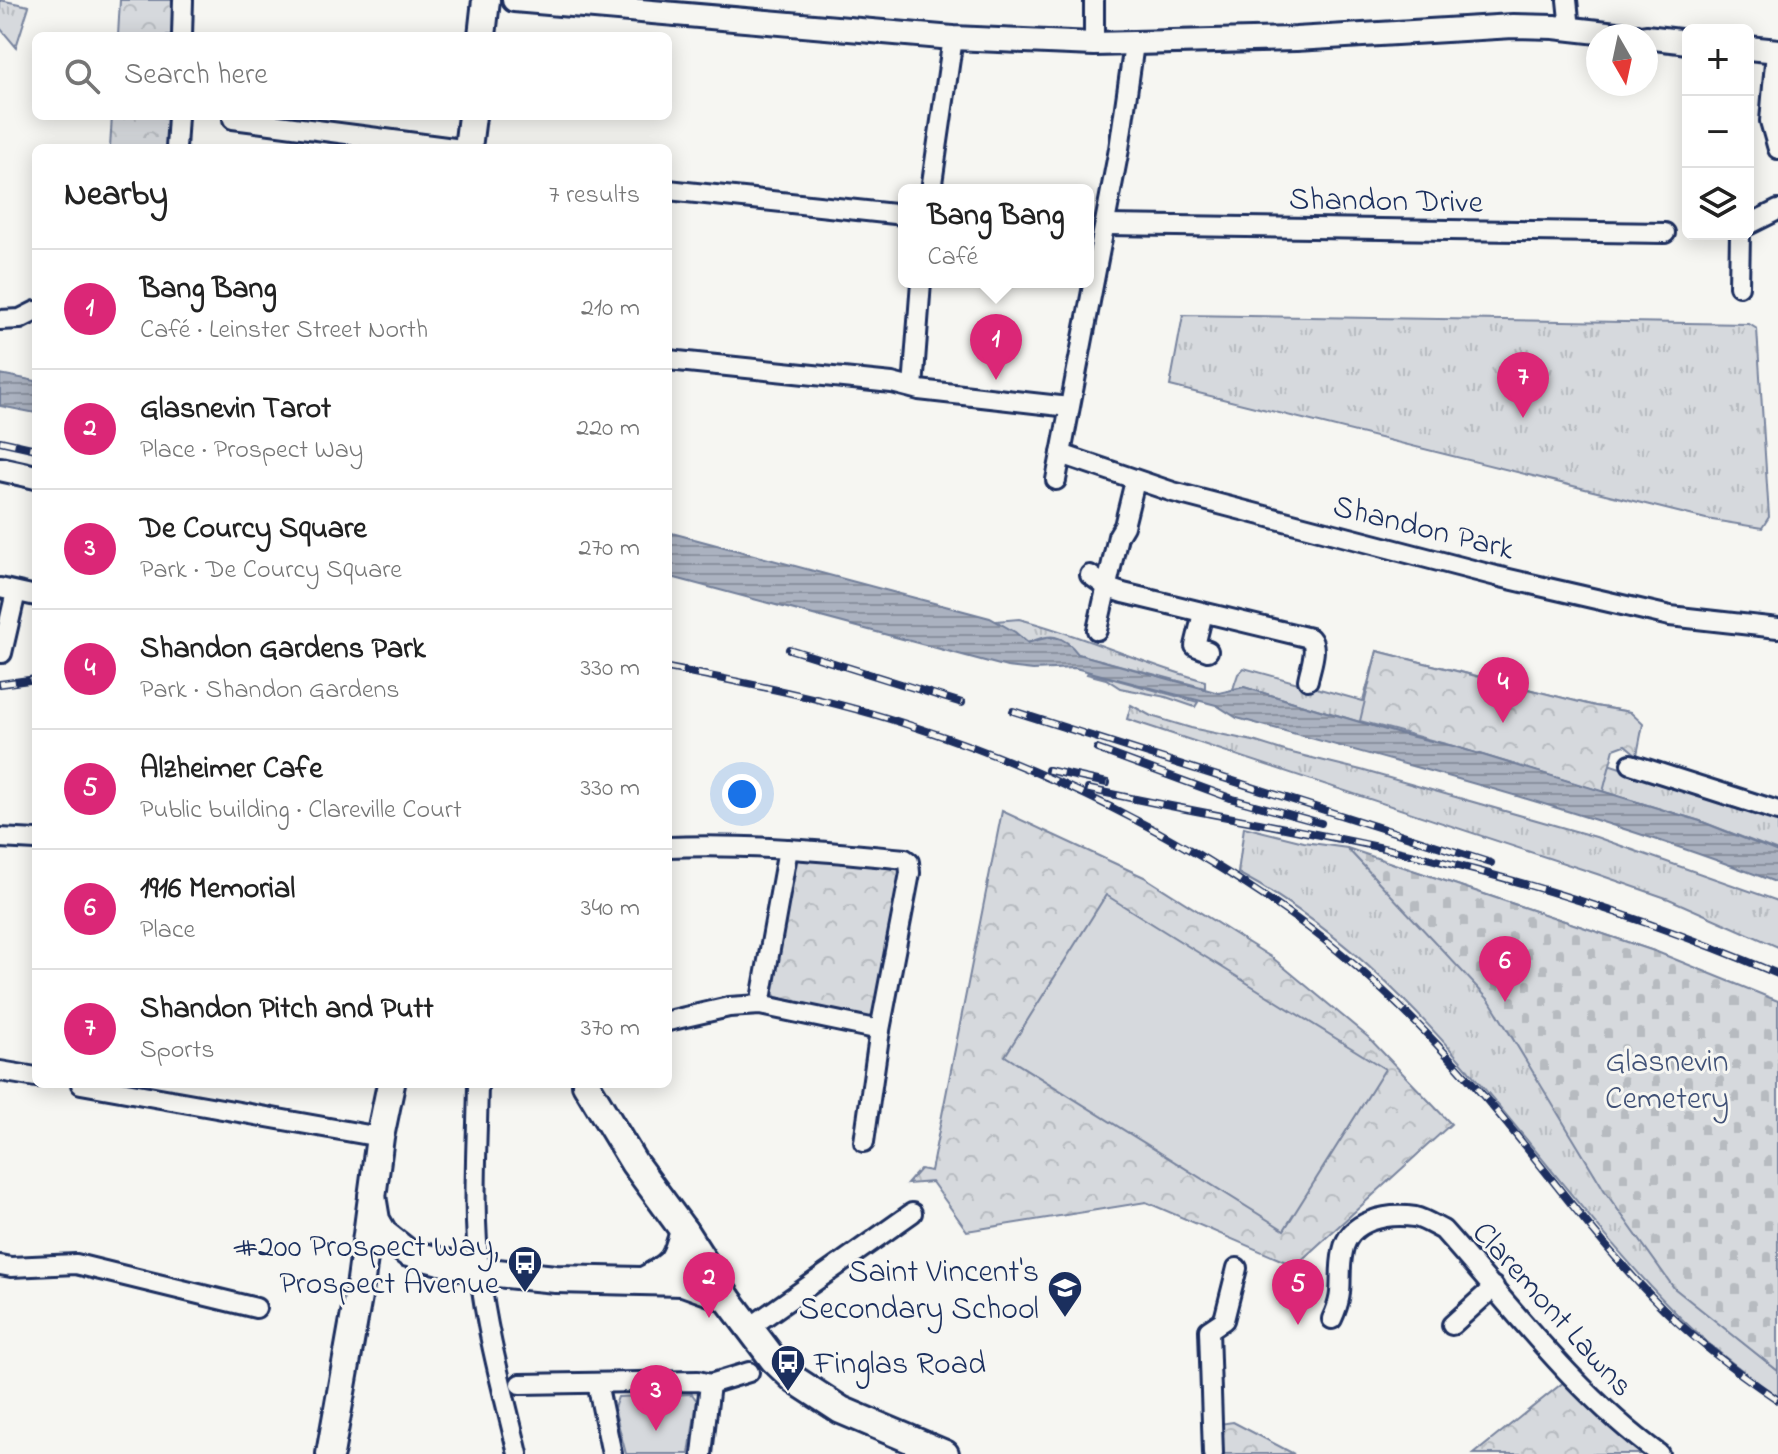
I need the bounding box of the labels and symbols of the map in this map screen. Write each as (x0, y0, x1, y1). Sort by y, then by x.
north arrow (1586, 24, 1658, 96)
street label: Shandon Drive (1289, 177, 1484, 228)
pin: 1 (970, 314, 1022, 380)
pin: 7 (1497, 352, 1549, 418)
street label: Shandon Park (1328, 484, 1520, 575)
pin: 4 (1477, 657, 1529, 723)
your location (722, 774, 762, 814)
pin: 6 (1479, 936, 1531, 1002)
park label: Glasnevin Cemetery (1605, 1040, 1729, 1124)
street label: Claremont Lawns (1459, 1212, 1643, 1409)
place label: #200 Prospect Way, Prospect Avenue (233, 1225, 500, 1309)
bus stop icon: #200 Prospect Way, Prospect Avenue (506, 1244, 544, 1294)
place label: Saint Vincent's Secondary School (799, 1250, 1039, 1334)
pin: 2 (683, 1252, 735, 1318)
pin: 5 (1272, 1259, 1324, 1325)
school or university icon: Saint Vincent's Secondary School (1046, 1269, 1084, 1319)
place label: Finglas Road (813, 1342, 986, 1389)
bus stop icon: Finglas Road (769, 1343, 807, 1393)
pin: 3 (630, 1365, 682, 1431)

